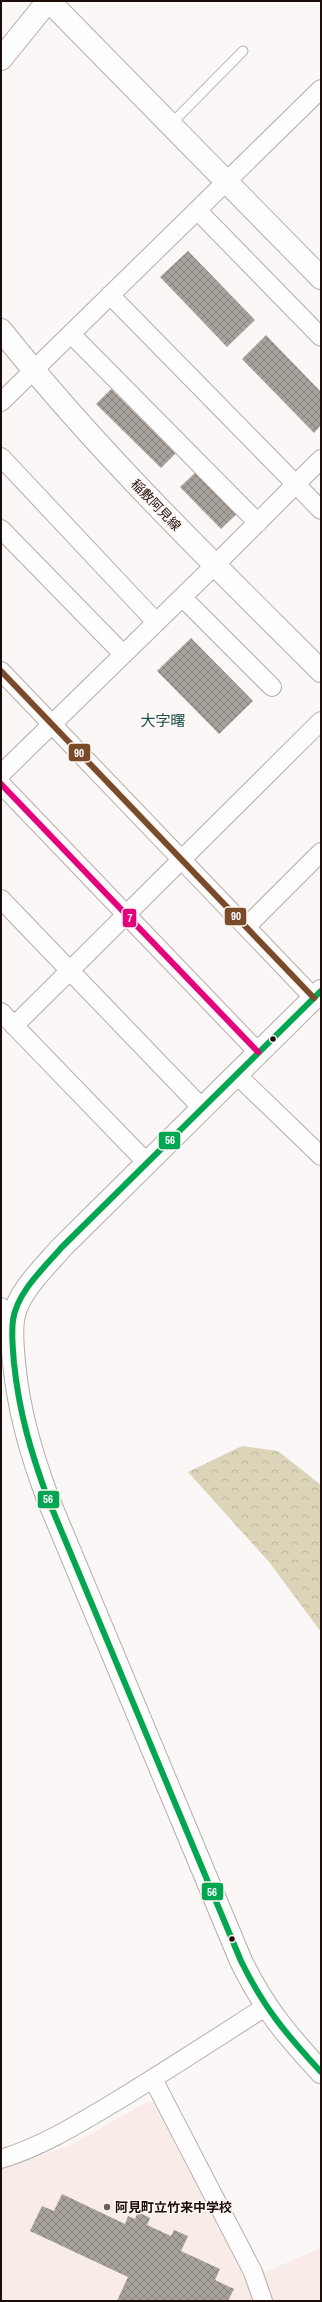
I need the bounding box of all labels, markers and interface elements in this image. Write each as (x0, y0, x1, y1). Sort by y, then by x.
street label: 稲敷阿見線 (127, 476, 185, 534)
district label: 大字曙 (140, 710, 186, 731)
line badge: 90 (68, 743, 91, 762)
text: 90 (74, 746, 84, 760)
line badge: 90 (224, 907, 247, 926)
line badge: 7 (122, 908, 137, 928)
text: 90 (231, 909, 241, 923)
text: 7 (127, 911, 133, 925)
unlabelled marker (268, 1034, 278, 1044)
line badge: 56 (158, 1131, 181, 1150)
text: 56 (165, 1133, 175, 1147)
line badge: 56 (37, 1490, 60, 1509)
text: 56 (43, 1492, 53, 1506)
line badge: 56 (201, 1882, 224, 1901)
text: 56 (207, 1885, 217, 1899)
unlabelled marker (227, 1934, 237, 1944)
place label: 阿見町立竹来中学校 (115, 2199, 232, 2216)
marker: 阿見町立竹来中学校 (102, 2202, 112, 2212)

